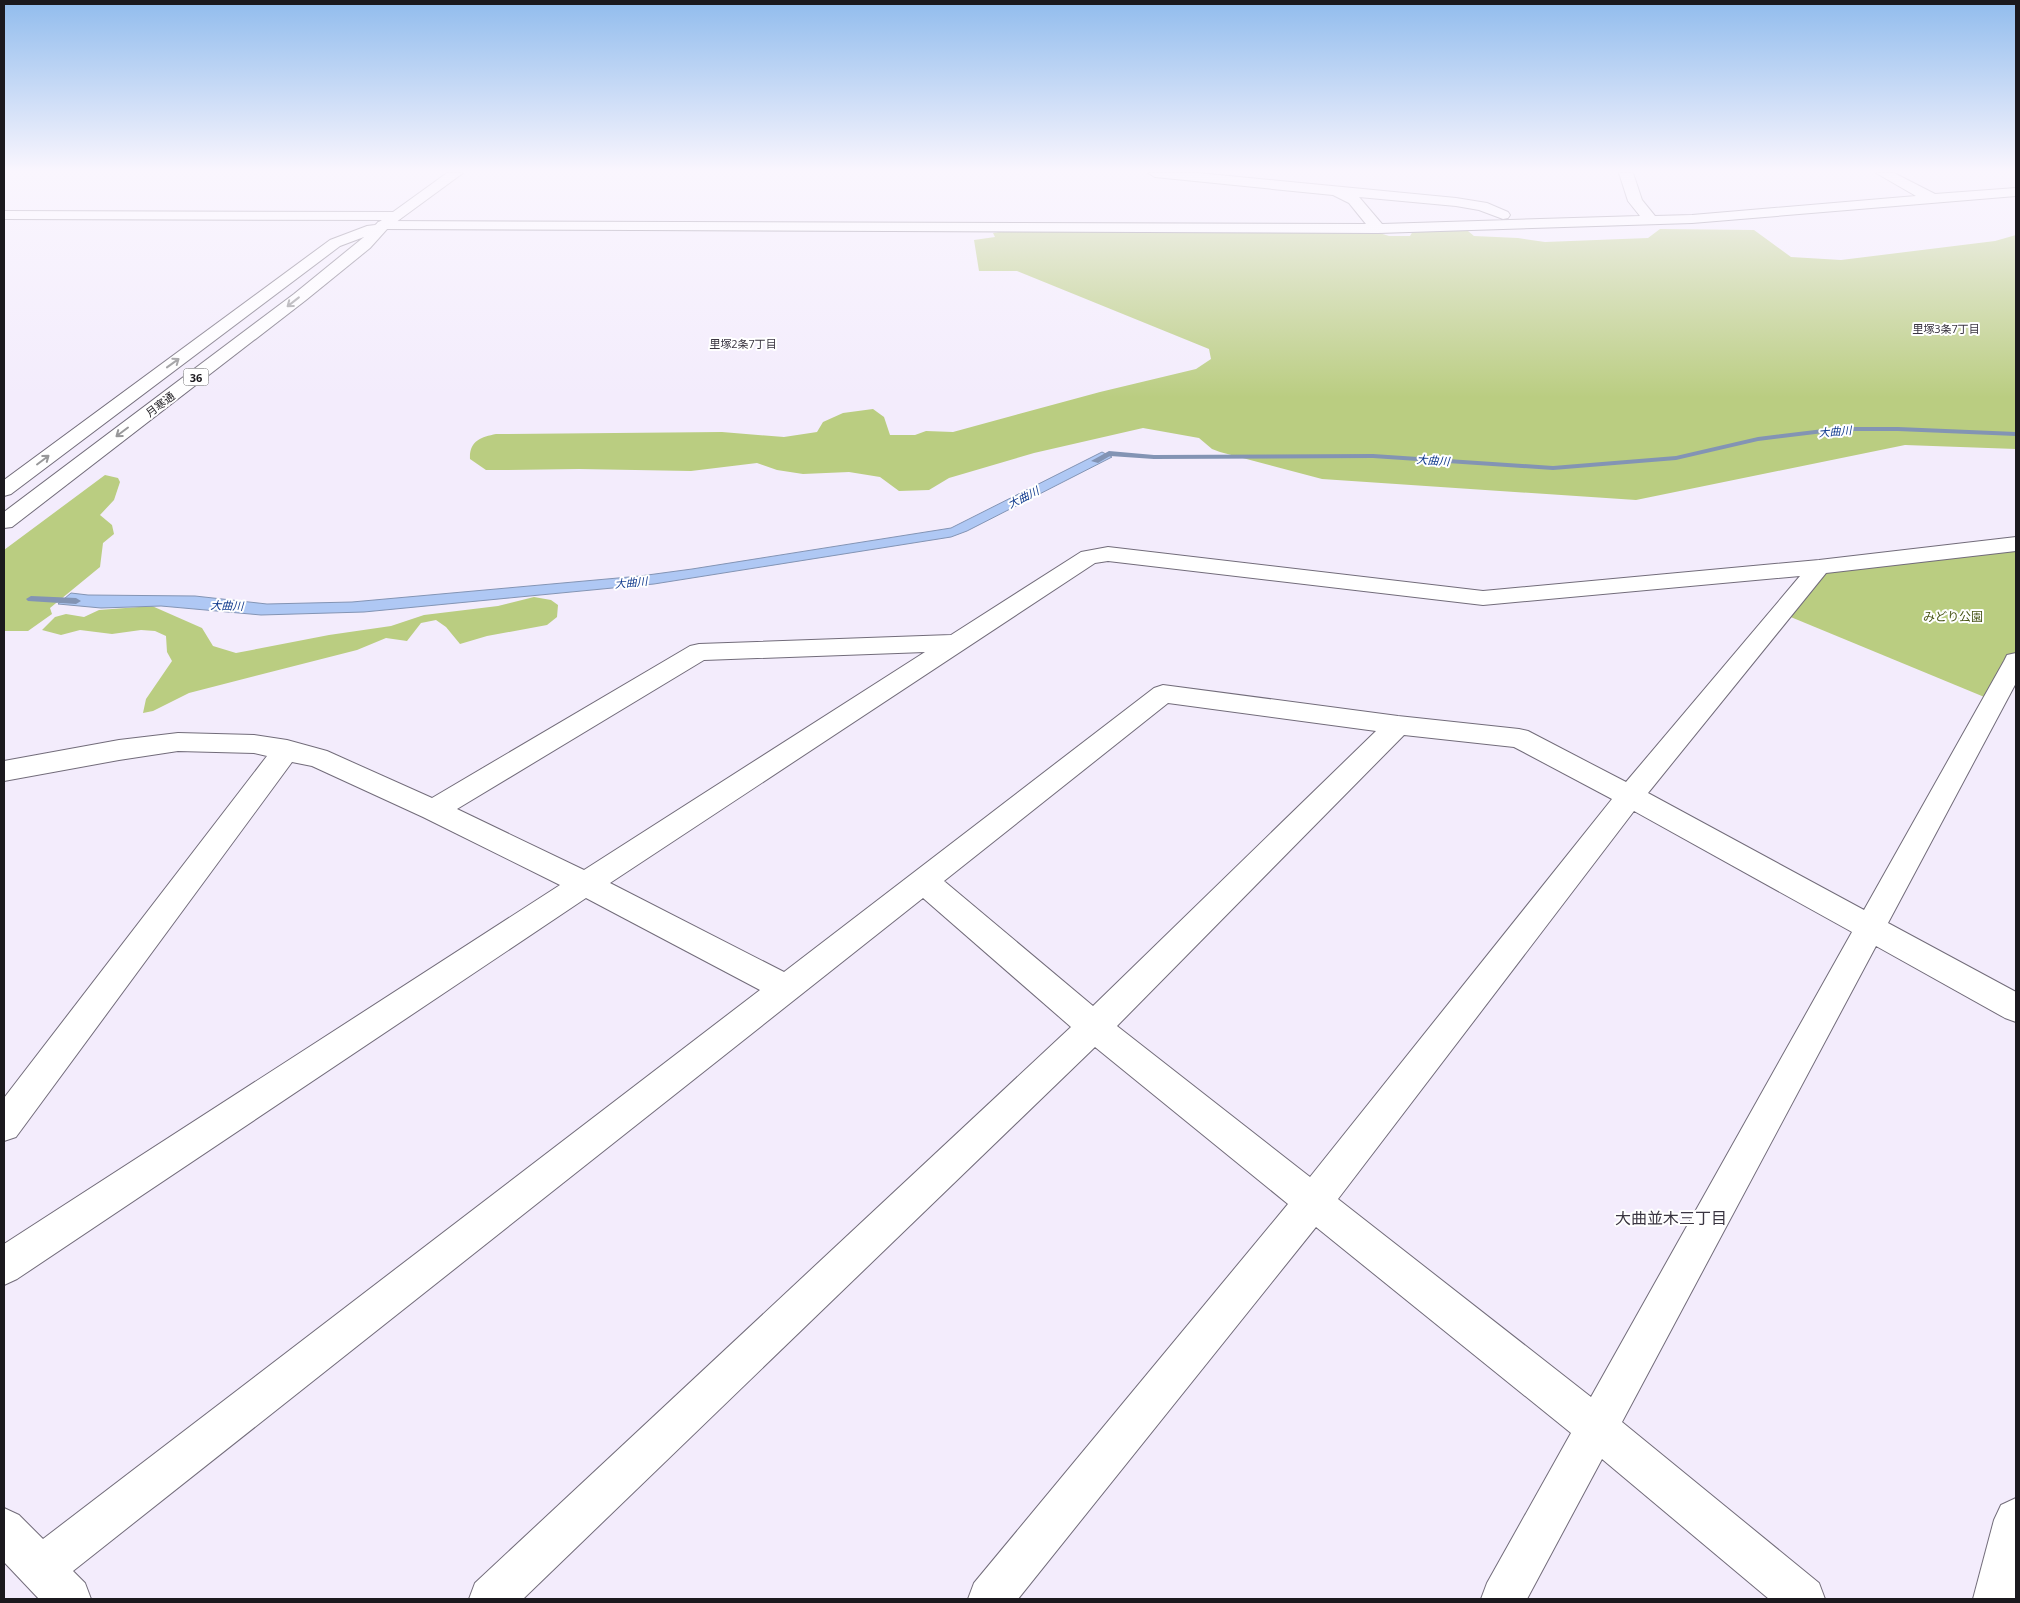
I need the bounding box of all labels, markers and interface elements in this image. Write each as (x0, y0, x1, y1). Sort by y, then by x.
one-way arrow (287, 297, 300, 308)
district label: 里塚3条7丁目 (1912, 321, 1980, 336)
district label: 里塚2条7丁目 (709, 336, 777, 351)
one-way arrow (166, 358, 180, 368)
road number: 36 (184, 368, 208, 386)
street label: 月寒通 (142, 388, 178, 420)
water label: 大曲川 (1818, 422, 1853, 440)
one-way arrow (116, 427, 129, 438)
water label: 大曲川 (1416, 451, 1451, 469)
one-way arrow (36, 455, 49, 466)
water label: 大曲川 (1005, 482, 1042, 511)
water label: 大曲川 (614, 573, 649, 591)
water label: 大曲川 (210, 597, 245, 613)
park label: みどり公園 (1923, 608, 1983, 625)
district label: 大曲並木三丁目 (1615, 1207, 1727, 1229)

